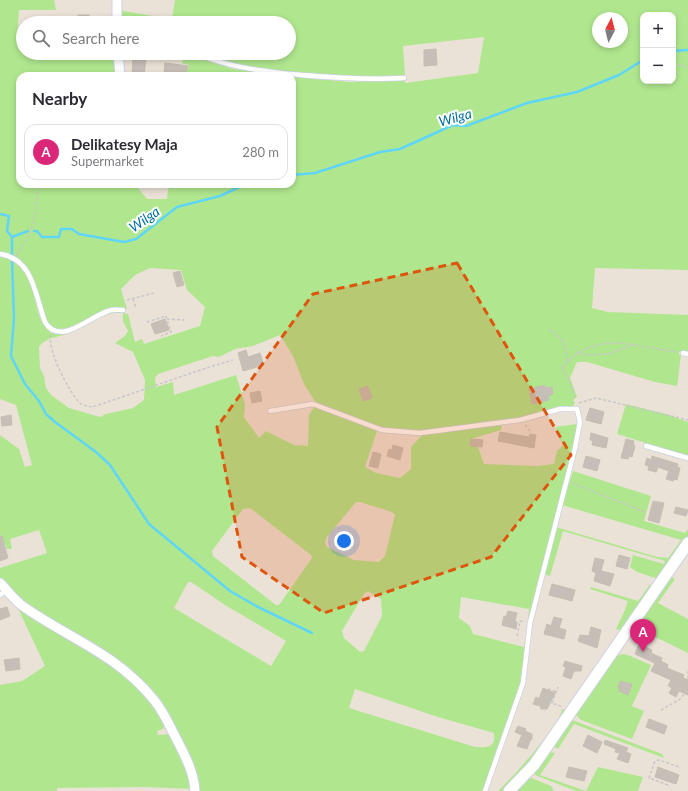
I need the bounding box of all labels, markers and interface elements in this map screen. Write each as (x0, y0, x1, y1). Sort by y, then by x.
north arrow (592, 12, 628, 48)
map controls (640, 12, 676, 84)
button: + (640, 12, 676, 48)
search box (16, 16, 296, 60)
icon: search (30, 27, 52, 49)
text: Search here (62, 29, 139, 47)
button: − (640, 48, 676, 84)
text: Nearby (32, 88, 87, 109)
water label: Wilga (437, 104, 473, 130)
text: Delikatesy Maja (71, 135, 178, 153)
text: A (41, 144, 51, 160)
text: 280 m (242, 144, 279, 160)
text: Supermarket (71, 153, 144, 169)
water label: Wilga (125, 202, 163, 236)
your location (334, 531, 354, 551)
pin: A (630, 619, 656, 652)

